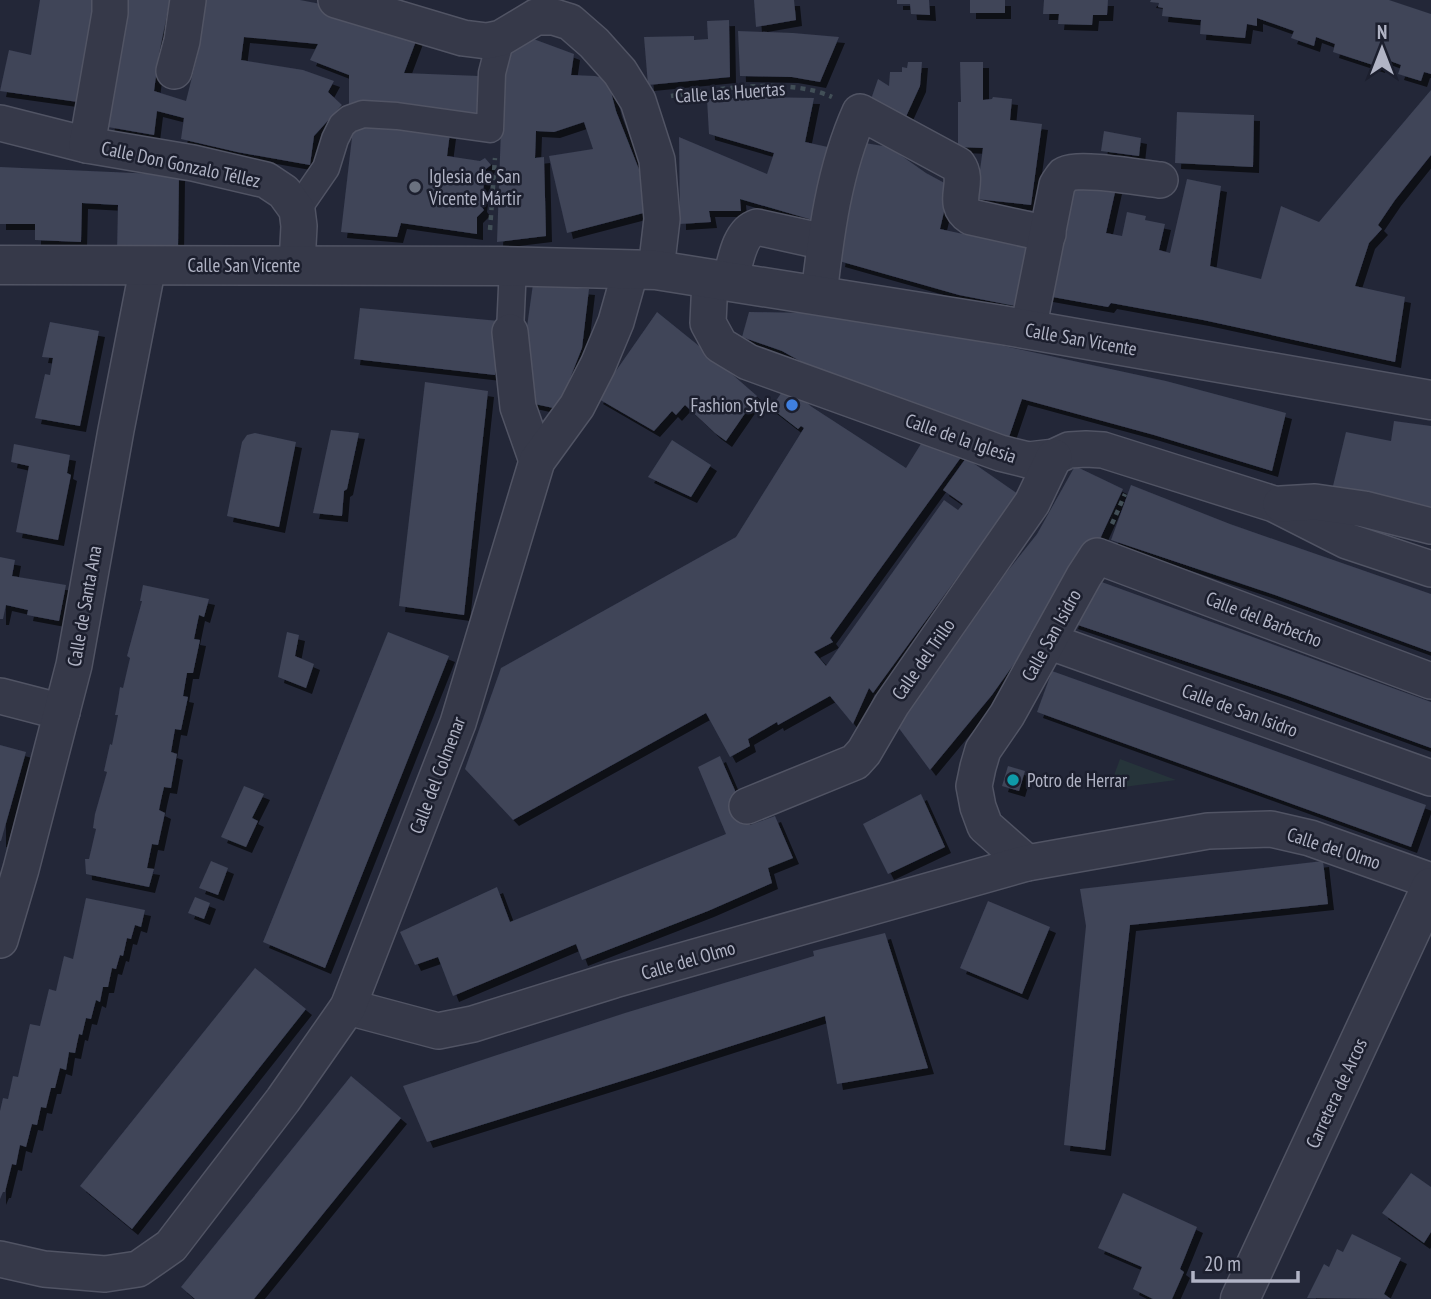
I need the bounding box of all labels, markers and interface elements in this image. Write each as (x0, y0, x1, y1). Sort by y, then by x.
north arrow (1347, 14, 1417, 84)
text: N (1377, 20, 1387, 44)
street label: Calle las Huertas (674, 76, 786, 108)
street label: Calle Don Gonzalo Téllez (99, 135, 263, 193)
place label: Iglesia de San Vicente Mártir (428, 164, 522, 210)
marker: Iglesia de San Vicente Mártir (407, 179, 423, 195)
street label: Calle San Vicente (188, 253, 301, 277)
street label: Calle San Vicente (1023, 317, 1139, 361)
place label: Fashion Style (690, 393, 778, 417)
marker: Fashion Style (784, 397, 800, 413)
street label: Calle de la Iglesia (902, 408, 1020, 468)
street label: Calle de Santa Ana (62, 544, 106, 668)
street label: Calle San Isidro (1016, 585, 1086, 685)
street label: Calle del Barbecho (1203, 586, 1325, 652)
street label: Calle del Trillo (886, 614, 960, 704)
street label: Calle de San Isidro (1179, 678, 1301, 742)
street label: Calle del Colmenar (404, 712, 471, 837)
place label: Potro de Herrar (1027, 768, 1128, 792)
marker: Potro de Herrar (1005, 772, 1021, 788)
street label: Calle del Olmo (1284, 822, 1384, 874)
street label: Calle del Olmo (638, 935, 738, 985)
street label: Carretera de Arcos (1300, 1034, 1372, 1152)
scale bar (1193, 1240, 1298, 1284)
text: 20 m (1204, 1250, 1241, 1277)

